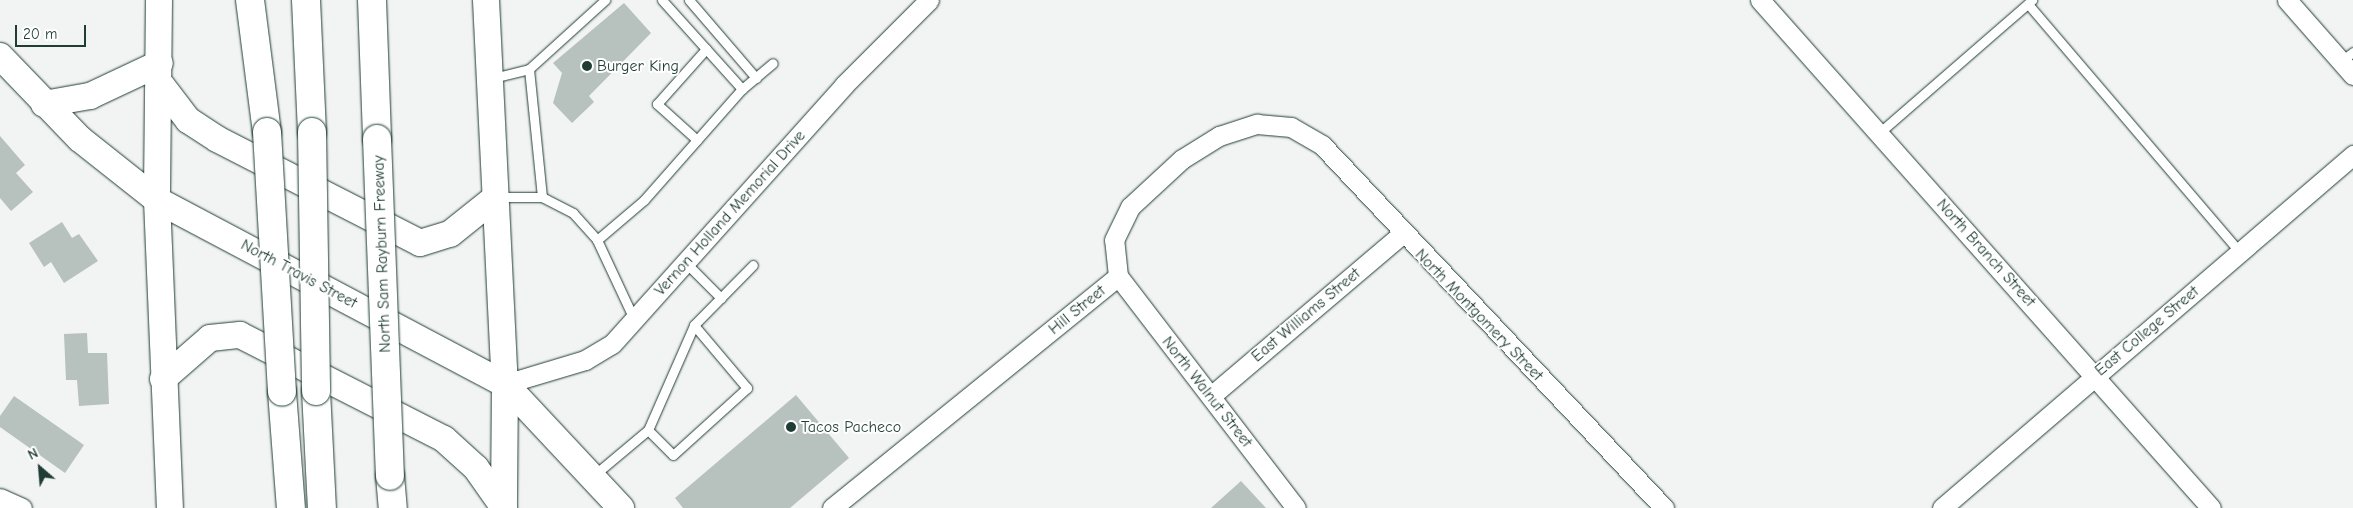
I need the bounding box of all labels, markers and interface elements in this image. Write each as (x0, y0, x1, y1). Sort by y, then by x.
scale bar (18, 15, 89, 47)
text: 20 m (23, 25, 57, 43)
place label: Burger King (597, 56, 679, 76)
marker: Burger King (581, 60, 593, 72)
street label: Vernon Holland Memorial Drive (651, 126, 809, 300)
street label: North Sam Rayburn Freeway (369, 155, 395, 353)
street label: North Branch Street (1932, 195, 2040, 311)
street label: North Travis Street (238, 235, 360, 313)
street label: North Montgomery Street (1411, 245, 1547, 385)
street label: East Williams Street (1248, 264, 1364, 366)
street label: Hill Street (1045, 281, 1109, 339)
street label: East College Street (2091, 282, 2203, 380)
street label: North Walnut Street (1158, 333, 1256, 451)
place label: Tacos Pacheco (801, 417, 901, 437)
marker: Tacos Pacheco (785, 421, 797, 433)
north arrow (15, 443, 65, 493)
text: N (25, 445, 41, 464)

